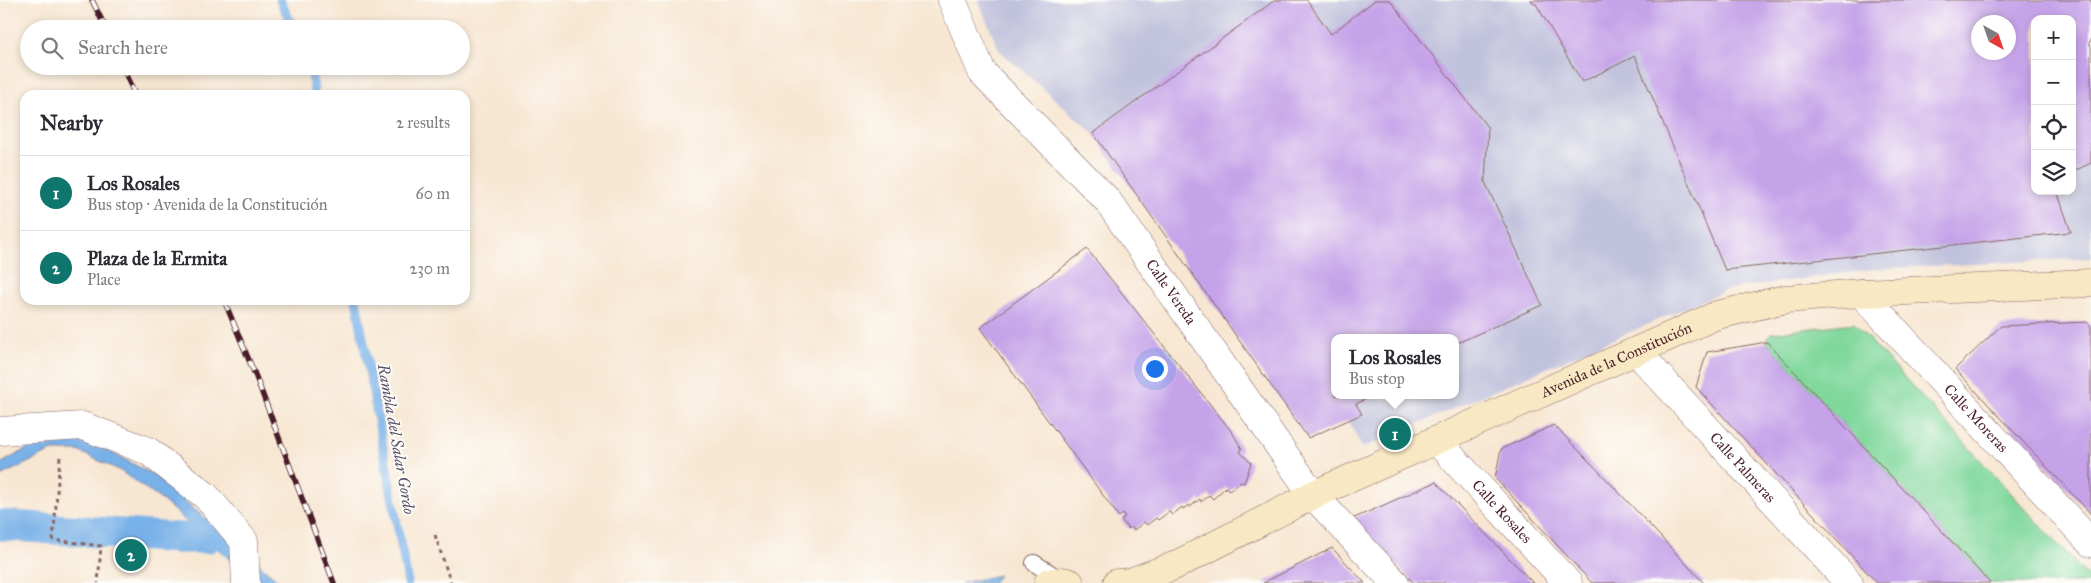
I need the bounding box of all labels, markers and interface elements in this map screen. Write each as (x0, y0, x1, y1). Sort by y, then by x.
north arrow (1971, 15, 2016, 60)
map controls (2031, 15, 2076, 195)
button: + (2031, 15, 2076, 60)
search box (20, 20, 470, 75)
icon: search (38, 34, 66, 62)
text: Search here (78, 36, 168, 59)
button: − (2031, 60, 2076, 105)
button: locate (2031, 105, 2076, 150)
text: Nearby (40, 110, 103, 136)
text: 2 results (396, 113, 450, 132)
button: layers (2031, 150, 2076, 195)
text: Los Rosales (87, 172, 180, 195)
text: 1 (53, 184, 59, 203)
text: 60 m (416, 184, 450, 203)
text: Bus stop · Avenida de la Constitución (87, 195, 327, 214)
text: Plaza de la Ermita (87, 247, 227, 270)
street label: Calle Vereda (1142, 256, 1201, 329)
text: 2 (52, 259, 60, 278)
text: 230 m (410, 259, 450, 278)
text: Place (87, 270, 121, 289)
street label: Avenida de la Constitución (1537, 318, 1694, 402)
popup (1331, 334, 1459, 399)
text: Los Rosales (1349, 346, 1441, 369)
your location (1142, 356, 1168, 382)
water label: Rambla del Salar Gordo (374, 361, 419, 516)
text: Bus stop (1349, 369, 1405, 388)
street label: Calle Moreras (1940, 380, 2012, 456)
pin: 1 (1379, 415, 1411, 453)
street label: Calle Palmeras (1706, 428, 1780, 506)
street label: Calle Rosales (1468, 476, 1536, 547)
pin: 2 (115, 536, 147, 574)

